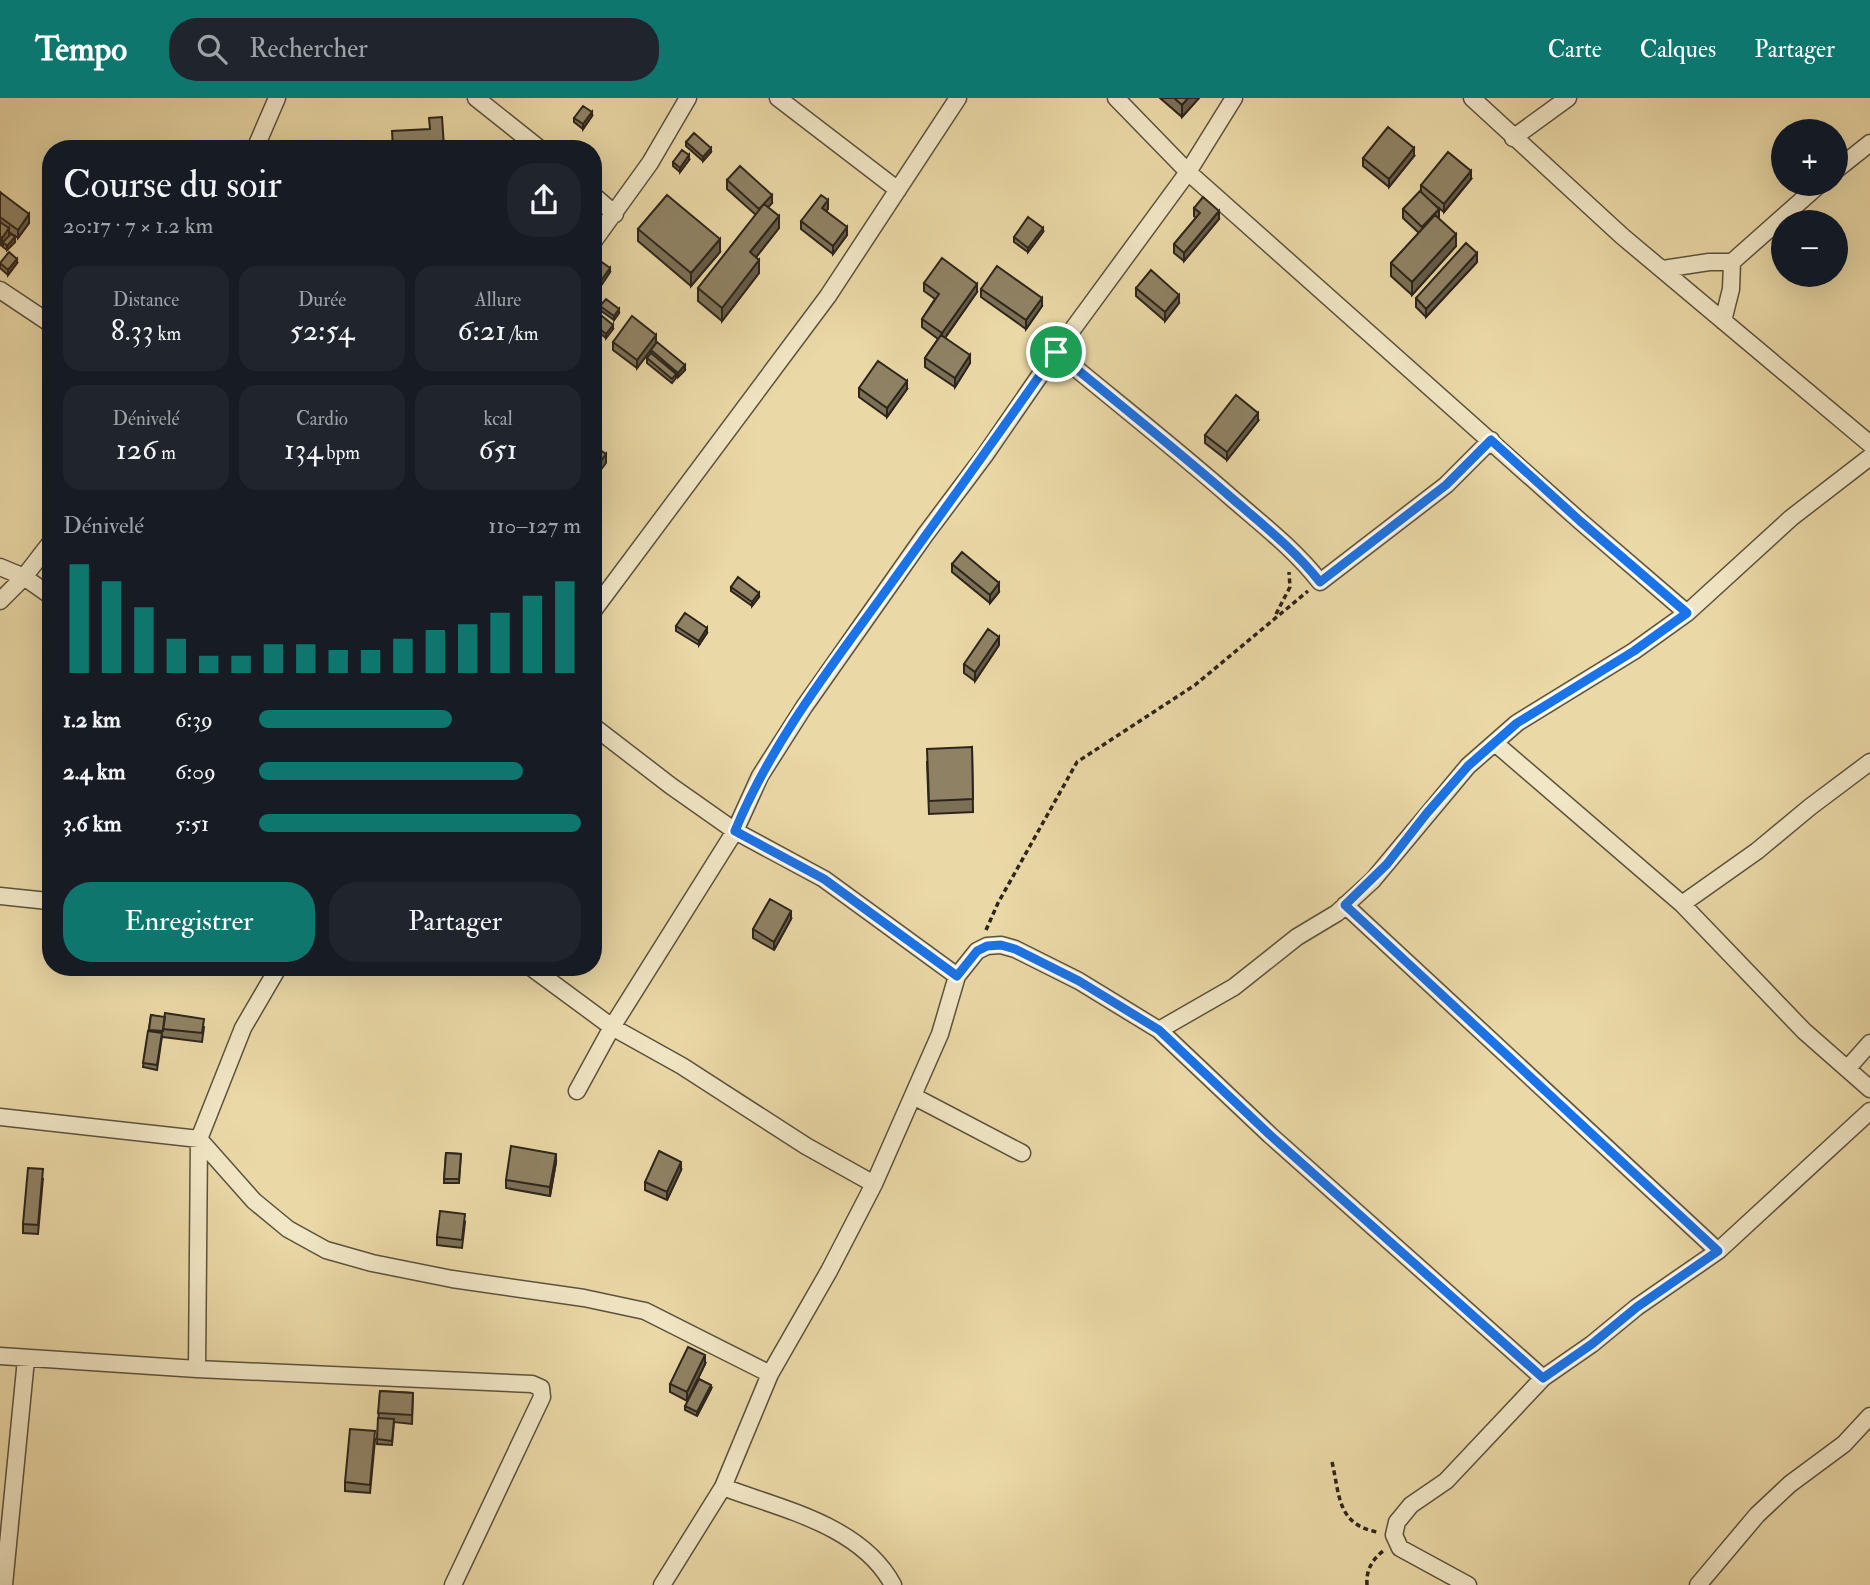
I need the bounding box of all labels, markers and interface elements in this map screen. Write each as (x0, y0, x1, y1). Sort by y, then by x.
search box (169, 18, 659, 81)
text: Tempo (35, 29, 127, 70)
icon: search (193, 30, 231, 68)
text: Rechercher (249, 33, 368, 65)
text: Carte (1548, 34, 1602, 65)
text: Calques (1640, 34, 1716, 65)
text: Partager (1754, 34, 1835, 65)
map controls (1771, 119, 1848, 287)
button: + (1771, 119, 1848, 196)
text: Course du soir (63, 161, 282, 209)
button: share (507, 163, 581, 237)
button: − (1771, 210, 1848, 287)
text: 20:17 · 7 × 1.2 km (63, 211, 213, 240)
text: Distance (113, 288, 179, 312)
text: Durée (298, 288, 346, 312)
text: Allure (475, 288, 521, 312)
text: 8.33 (111, 312, 154, 349)
text: 52:54 (290, 312, 354, 349)
text: 6:21 (457, 312, 506, 349)
text: km (154, 322, 181, 346)
text: /km (506, 322, 539, 346)
pin (1026, 322, 1086, 382)
icon: arrive (1037, 333, 1075, 371)
text: Dénivelé (113, 407, 179, 431)
text: Cardio (296, 407, 348, 431)
text: kcal (483, 407, 513, 431)
text: 126 (116, 431, 157, 468)
text: 134 (284, 431, 322, 468)
text: 651 (478, 431, 518, 468)
text: m (157, 441, 176, 465)
text: bpm (322, 441, 360, 465)
text: Dénivelé (63, 511, 144, 540)
text: 110–127 m (488, 511, 581, 540)
text: 1.2 km (63, 705, 121, 734)
text: 6:39 (175, 705, 213, 734)
text: 2.4 km (63, 757, 126, 786)
text: 6:09 (175, 757, 216, 786)
text: 3.6 km (63, 809, 122, 838)
text: 5:51 (175, 809, 209, 838)
button: Enregistrer (63, 882, 315, 962)
button: Partager (329, 882, 581, 962)

